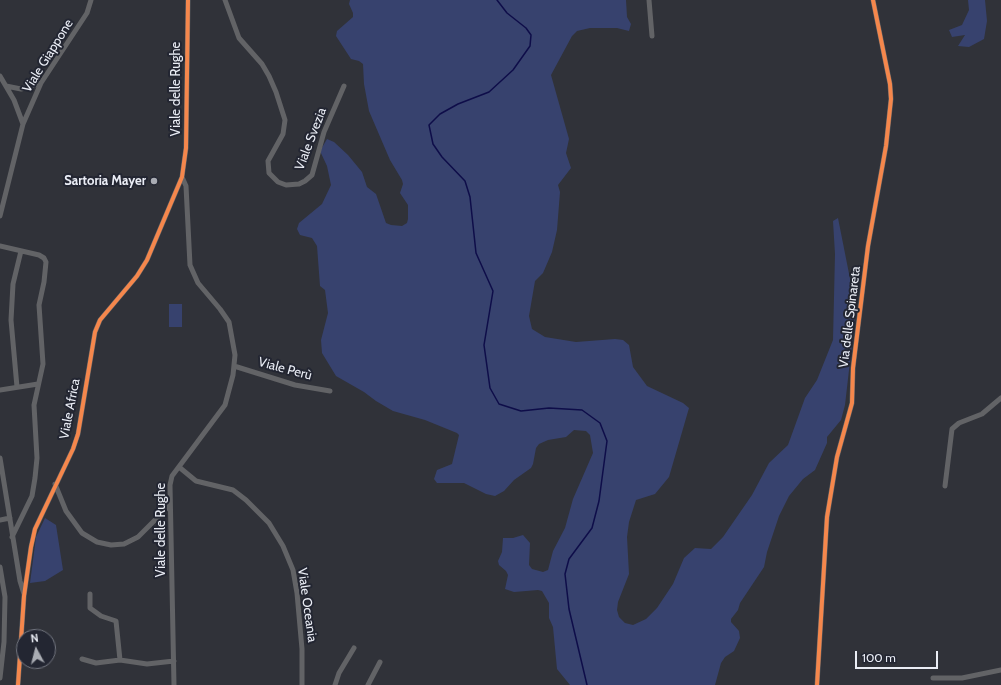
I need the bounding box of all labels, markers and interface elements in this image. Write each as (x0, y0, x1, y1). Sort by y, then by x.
street label: Viale Giappone (19, 17, 77, 95)
street label: Viale delle Rughe (168, 42, 184, 136)
street label: Viale Svezia (292, 106, 330, 172)
place label: Sartoria Mayer (64, 173, 146, 189)
marker: Sartoria Mayer (149, 176, 159, 186)
street label: Via delle Spinareta (836, 265, 864, 369)
street label: Viale Perù (256, 354, 314, 384)
street label: Viale Africa (57, 377, 83, 441)
street label: Viale delle Rughe (153, 483, 169, 577)
street label: Viale Oceania (294, 567, 320, 643)
north arrow (16, 629, 56, 669)
text: N (30, 631, 39, 646)
scale bar (857, 643, 940, 669)
text: 100 m (862, 650, 896, 665)

